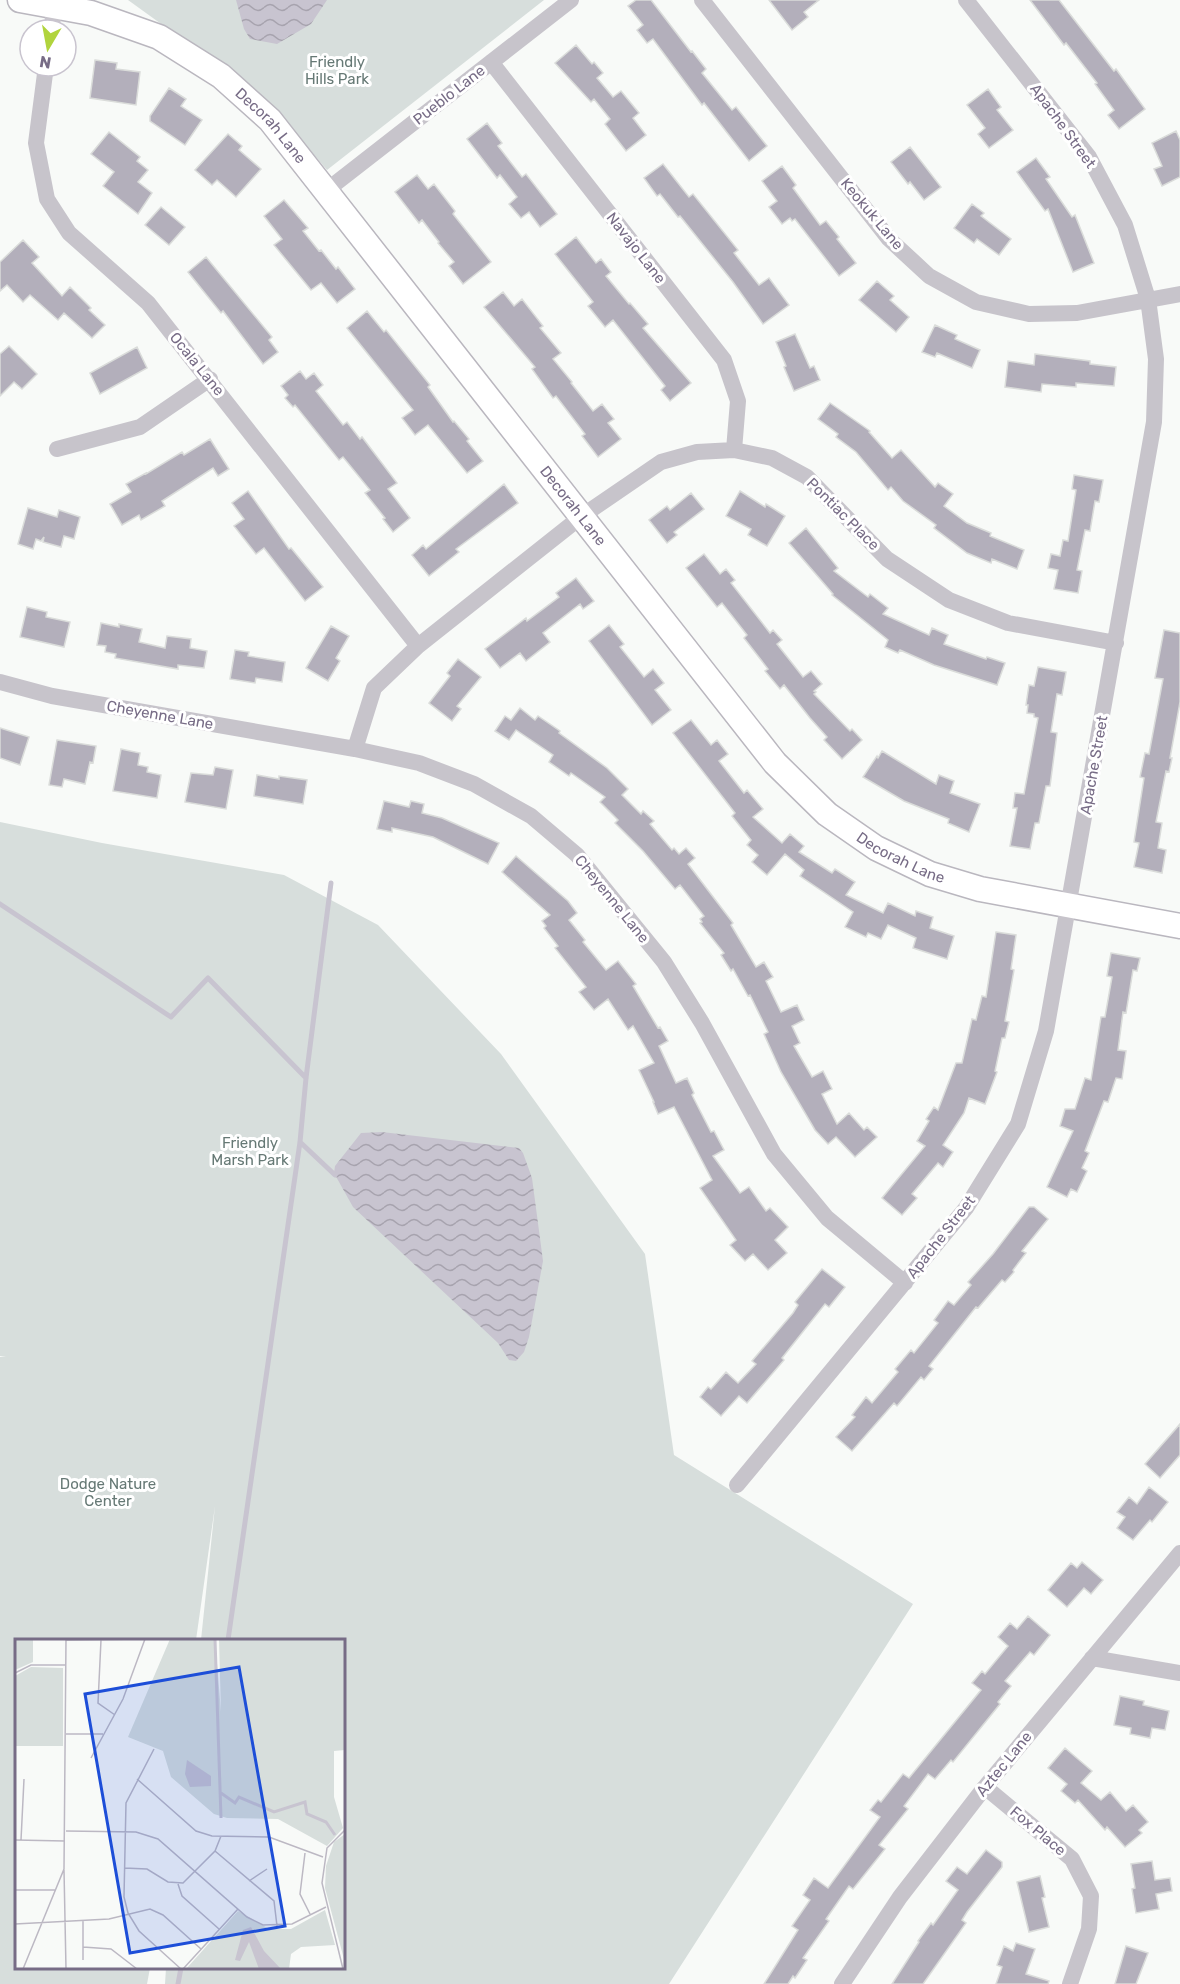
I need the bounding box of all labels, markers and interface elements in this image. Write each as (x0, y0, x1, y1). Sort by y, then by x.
north arrow (18, 18, 78, 78)
text: N (38, 52, 53, 73)
park label: Friendly Hills Park (305, 53, 369, 88)
street label: Pueblo Lane (410, 61, 488, 129)
street label: Apache Street (1026, 80, 1100, 172)
street label: Decorah Lane (231, 84, 310, 167)
street label: Keokuk Lane (837, 175, 907, 253)
street label: Navajo Lane (603, 209, 669, 287)
street label: Ocala Lane (166, 329, 228, 399)
street label: Decorah Lane (536, 462, 610, 549)
street label: Pontiac Place (803, 474, 883, 554)
street label: Cheyenne Lane (105, 697, 215, 733)
street label: Apache Street (1076, 714, 1112, 816)
street label: Decorah Lane (853, 828, 947, 887)
street label: Cheyenne Lane (571, 851, 653, 947)
park label: Friendly Marsh Park (211, 1134, 289, 1169)
street label: Apache Street (903, 1192, 979, 1282)
park label: Dodge Nature Center (60, 1475, 156, 1510)
inset map (15, 1639, 345, 1969)
street label: Aztec Lane (972, 1728, 1036, 1800)
street label: Fox Place (1007, 1803, 1069, 1859)

